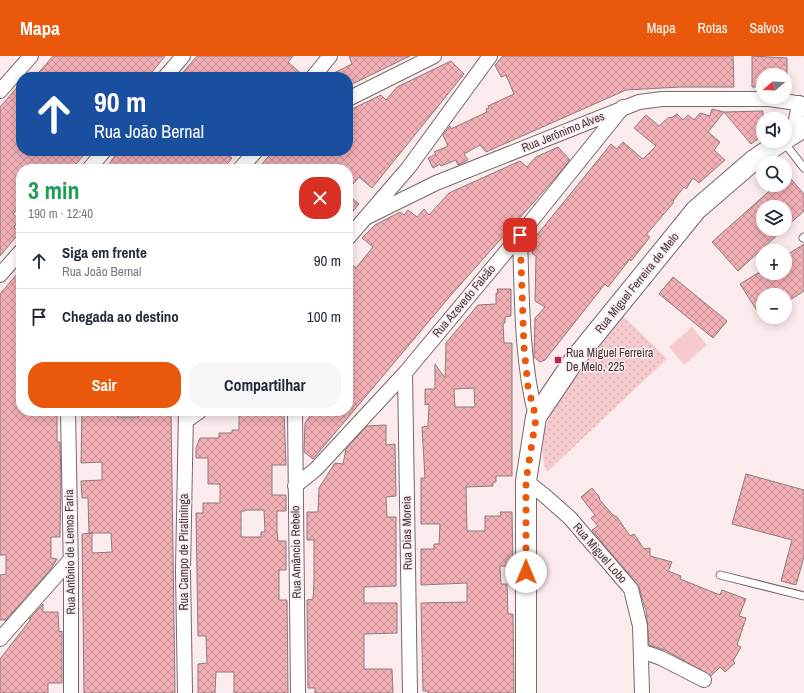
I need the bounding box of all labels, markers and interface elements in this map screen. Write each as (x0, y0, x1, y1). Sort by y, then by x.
text: Mapa (20, 15, 60, 41)
text: Mapa (647, 19, 676, 37)
text: Rotas (698, 19, 728, 37)
text: Salvos (750, 19, 784, 37)
north arrow (756, 68, 792, 104)
map controls (756, 68, 792, 324)
text: 90 m (94, 83, 146, 121)
icon: ahead (28, 88, 80, 140)
street label: Rua Jerônimo Alves (519, 108, 607, 156)
button: sound (756, 112, 792, 148)
text: Rua João Bernal (94, 119, 204, 144)
button: search (756, 156, 792, 192)
text: 3 min (28, 174, 79, 206)
button: close (299, 177, 341, 219)
button: layers (756, 200, 792, 236)
text: 190 m · 12:40 (28, 205, 93, 222)
pin (503, 218, 537, 252)
icon: arrive (509, 224, 531, 246)
street label: Rua Miguel Ferreira de Melo (591, 229, 683, 337)
text: Siga em frente (62, 242, 147, 263)
button: + (756, 244, 792, 280)
icon: ahead (28, 250, 50, 272)
text: 90 m (314, 250, 341, 271)
street label: Rua Azevedo Falcão (429, 261, 499, 341)
text: Rua João Bernal (62, 263, 141, 280)
button: − (756, 288, 792, 324)
icon: arrive (28, 306, 50, 328)
text: Chegada ao destino (62, 306, 179, 327)
text: 100 m (307, 306, 341, 327)
place label: Rua Miguel Ferreira De Melo, 225 (566, 345, 654, 375)
marker: Rua Miguel Ferreira De Melo, 225 (553, 355, 563, 365)
button: Sair (28, 362, 181, 408)
button: Compartilhar (189, 362, 341, 408)
street label: Rua Antônio de Lemos Faria (61, 489, 79, 615)
street label: Rua Campo de Piratininga (176, 493, 192, 611)
street label: Rua Dias Moreia (398, 495, 416, 570)
street label: Rua Amâncio Rebelo (287, 505, 305, 599)
street label: Rua Miguel Lobo (569, 519, 631, 587)
position arrow (505, 551, 547, 593)

